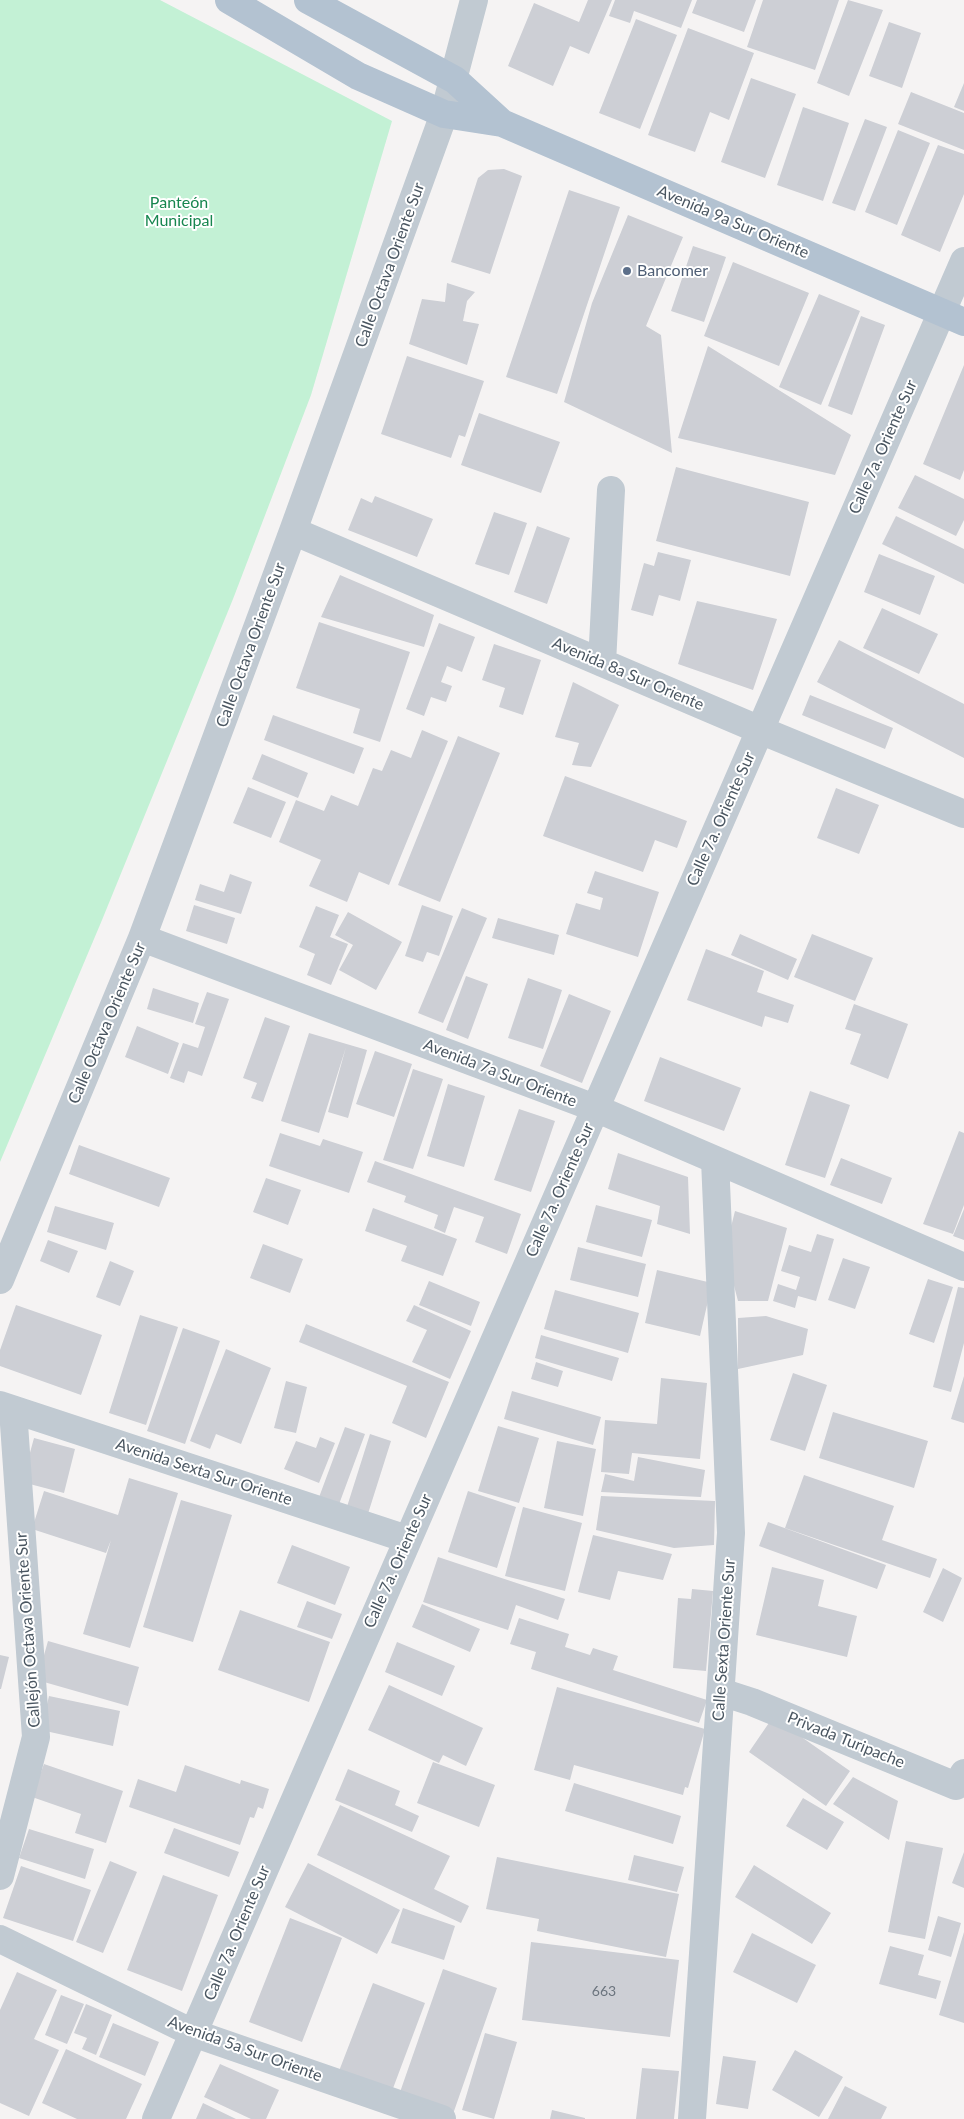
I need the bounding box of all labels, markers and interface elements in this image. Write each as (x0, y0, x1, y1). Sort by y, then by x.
street label: Calle Octava Oriente Sur (351, 180, 429, 350)
street label: Avenida 9a Sur Oriente (654, 181, 812, 263)
park label: Panteón Municipal (145, 193, 213, 231)
place label: Bancomer (637, 261, 708, 281)
marker: Bancomer (621, 265, 633, 277)
street label: Calle 7a. Oriente Sur (845, 377, 921, 517)
street label: Calle Octava Oriente Sur (212, 560, 290, 730)
street label: Avenida 8a Sur Oriente (549, 633, 707, 715)
street label: Calle 7a. Oriente Sur (683, 749, 759, 889)
street label: Calle Octava Oriente Sur (64, 939, 150, 1107)
street label: Avenida 7a Sur Oriente (421, 1035, 579, 1111)
street label: Calle 7a. Oriente Sur (522, 1120, 598, 1260)
street label: Avenida Sexta Sur Oriente (113, 1434, 295, 1510)
street label: Calle 7a. Oriente Sur (360, 1491, 436, 1631)
street label: Callejón Octava Oriente Sur (12, 1532, 44, 1728)
street label: Calle Sexta Oriente Sur (709, 1558, 739, 1722)
street label: Privada Turipache (785, 1708, 907, 1772)
street label: Calle 7a. Oriente Sur (200, 1863, 274, 2003)
house number: 663 (592, 1983, 616, 1999)
street label: Avenida 5a Sur Oriente (165, 2012, 325, 2086)

